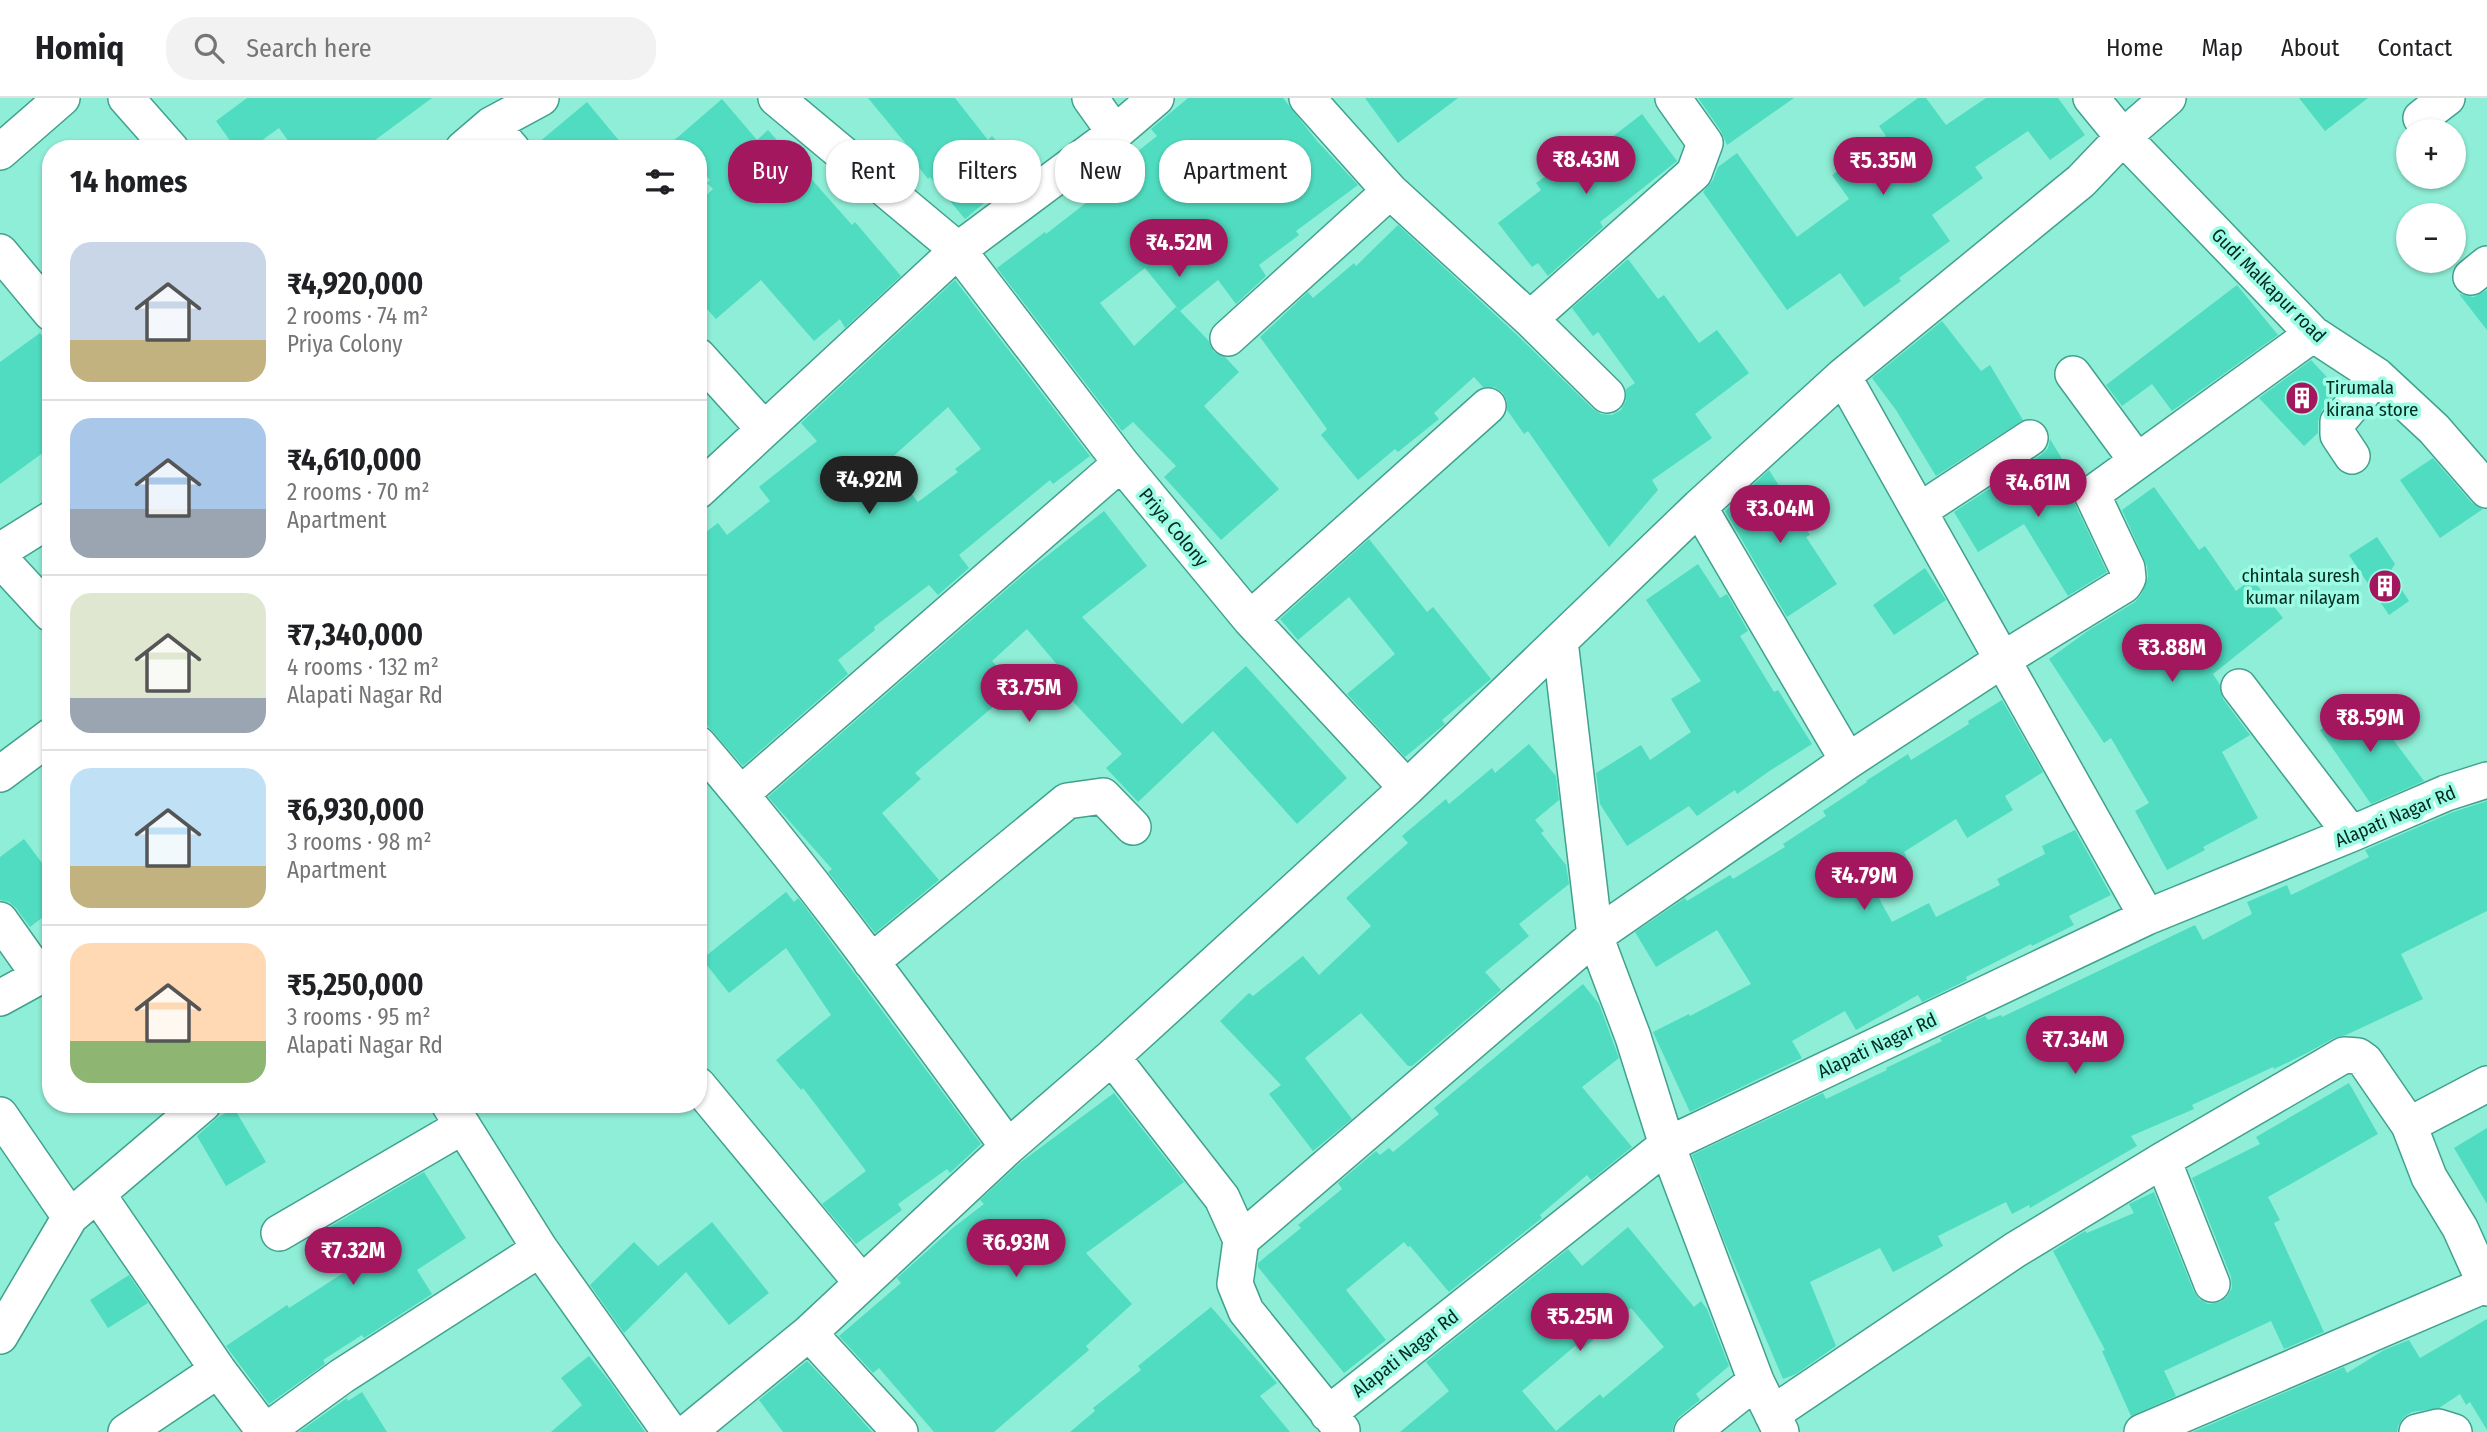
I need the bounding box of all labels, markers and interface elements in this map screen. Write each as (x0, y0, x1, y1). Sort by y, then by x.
search box (166, 17, 656, 80)
text: Homiq (35, 28, 124, 68)
icon: search (190, 29, 228, 67)
text: Search here (246, 33, 371, 64)
text: Home (2106, 34, 2163, 62)
text: Map (2201, 34, 2243, 62)
text: About (2281, 34, 2339, 62)
text: Contact (2377, 34, 2452, 62)
map controls (2396, 119, 2466, 273)
button: + (2396, 119, 2466, 189)
pin: ₹8.43M (1529, 136, 1643, 196)
pin: ₹5.35M (1826, 138, 1940, 197)
chip: Buy (728, 140, 812, 203)
chip: Rent (826, 140, 919, 203)
chip: Filters (933, 140, 1041, 203)
chip: New (1055, 140, 1145, 203)
chip: Apartment (1159, 140, 1311, 203)
text: ₹8.43M (1553, 145, 1619, 173)
text: ₹5.35M (1850, 146, 1916, 174)
icon: filters (641, 163, 679, 201)
text: 14 homes (70, 164, 187, 200)
button: − (2396, 203, 2466, 273)
pin: ₹4.52M (1122, 220, 1236, 279)
street label: Gudi Malkapur road (2207, 223, 2331, 347)
text: ₹4.52M (1146, 228, 1212, 256)
text: ₹4,920,000 (287, 266, 423, 302)
icon: home (126, 270, 210, 354)
text: 2 rooms · 74 m² (287, 302, 428, 330)
text: Priya Colony (287, 330, 403, 358)
place label: Tirumala kirana store (2326, 376, 2418, 421)
building icon: Tirumala kirana store (2283, 379, 2321, 417)
text: ₹4,610,000 (287, 442, 422, 478)
icon: home (126, 446, 210, 530)
pin: ₹4.92M (812, 456, 926, 516)
pin: ₹4.61M (1981, 460, 2095, 519)
text: ₹4.92M (836, 465, 902, 493)
text: ₹4.61M (2006, 468, 2070, 496)
text: 2 rooms · 70 m² (287, 478, 430, 506)
street label: Priya Colony (1134, 483, 1213, 572)
pin: ₹3.04M (1723, 486, 1837, 545)
text: ₹3.04M (1746, 494, 1814, 522)
text: Apartment (287, 506, 387, 534)
place label: chintala suresh kumar nilayam (2241, 564, 2360, 609)
building icon: chintala suresh kumar nilayam (2366, 567, 2404, 605)
text: ₹7,340,000 (287, 617, 423, 653)
icon: home (126, 621, 210, 705)
pin: ₹3.88M (2115, 624, 2229, 684)
text: ₹3.88M (2138, 633, 2206, 661)
text: 4 rooms · 132 m² (287, 653, 439, 681)
pin: ₹3.75M (972, 664, 1086, 724)
text: ₹3.75M (997, 673, 1061, 701)
text: Alapati Nagar Rd (287, 681, 443, 709)
pin: ₹8.59M (2313, 694, 2427, 754)
text: ₹8.59M (2336, 703, 2404, 731)
street label: Alapati Nagar Rd (2331, 781, 2459, 852)
text: ₹6,930,000 (287, 792, 424, 828)
icon: home (126, 796, 210, 880)
text: 3 rooms · 98 m² (287, 828, 432, 856)
pin: ₹4.79M (1807, 852, 1921, 912)
text: Apartment (287, 856, 387, 884)
text: ₹4.79M (1831, 861, 1897, 889)
text: ₹5,250,000 (287, 967, 424, 1003)
icon: home (126, 971, 210, 1055)
text: 3 rooms · 95 m² (287, 1003, 431, 1031)
street label: Alapati Nagar Rd (1814, 1008, 1940, 1083)
pin: ₹7.34M (2018, 1016, 2132, 1076)
text: ₹7.34M (2042, 1025, 2108, 1053)
text: Alapati Nagar Rd (287, 1031, 443, 1059)
pin: ₹6.93M (959, 1220, 1073, 1279)
pin: ₹7.32M (296, 1228, 410, 1287)
text: ₹6.93M (983, 1228, 1049, 1256)
text: ₹7.32M (321, 1236, 385, 1264)
pin: ₹5.25M (1523, 1294, 1637, 1353)
text: ₹5.25M (1547, 1302, 1613, 1330)
street label: Alapati Nagar Rd (1347, 1305, 1463, 1402)

